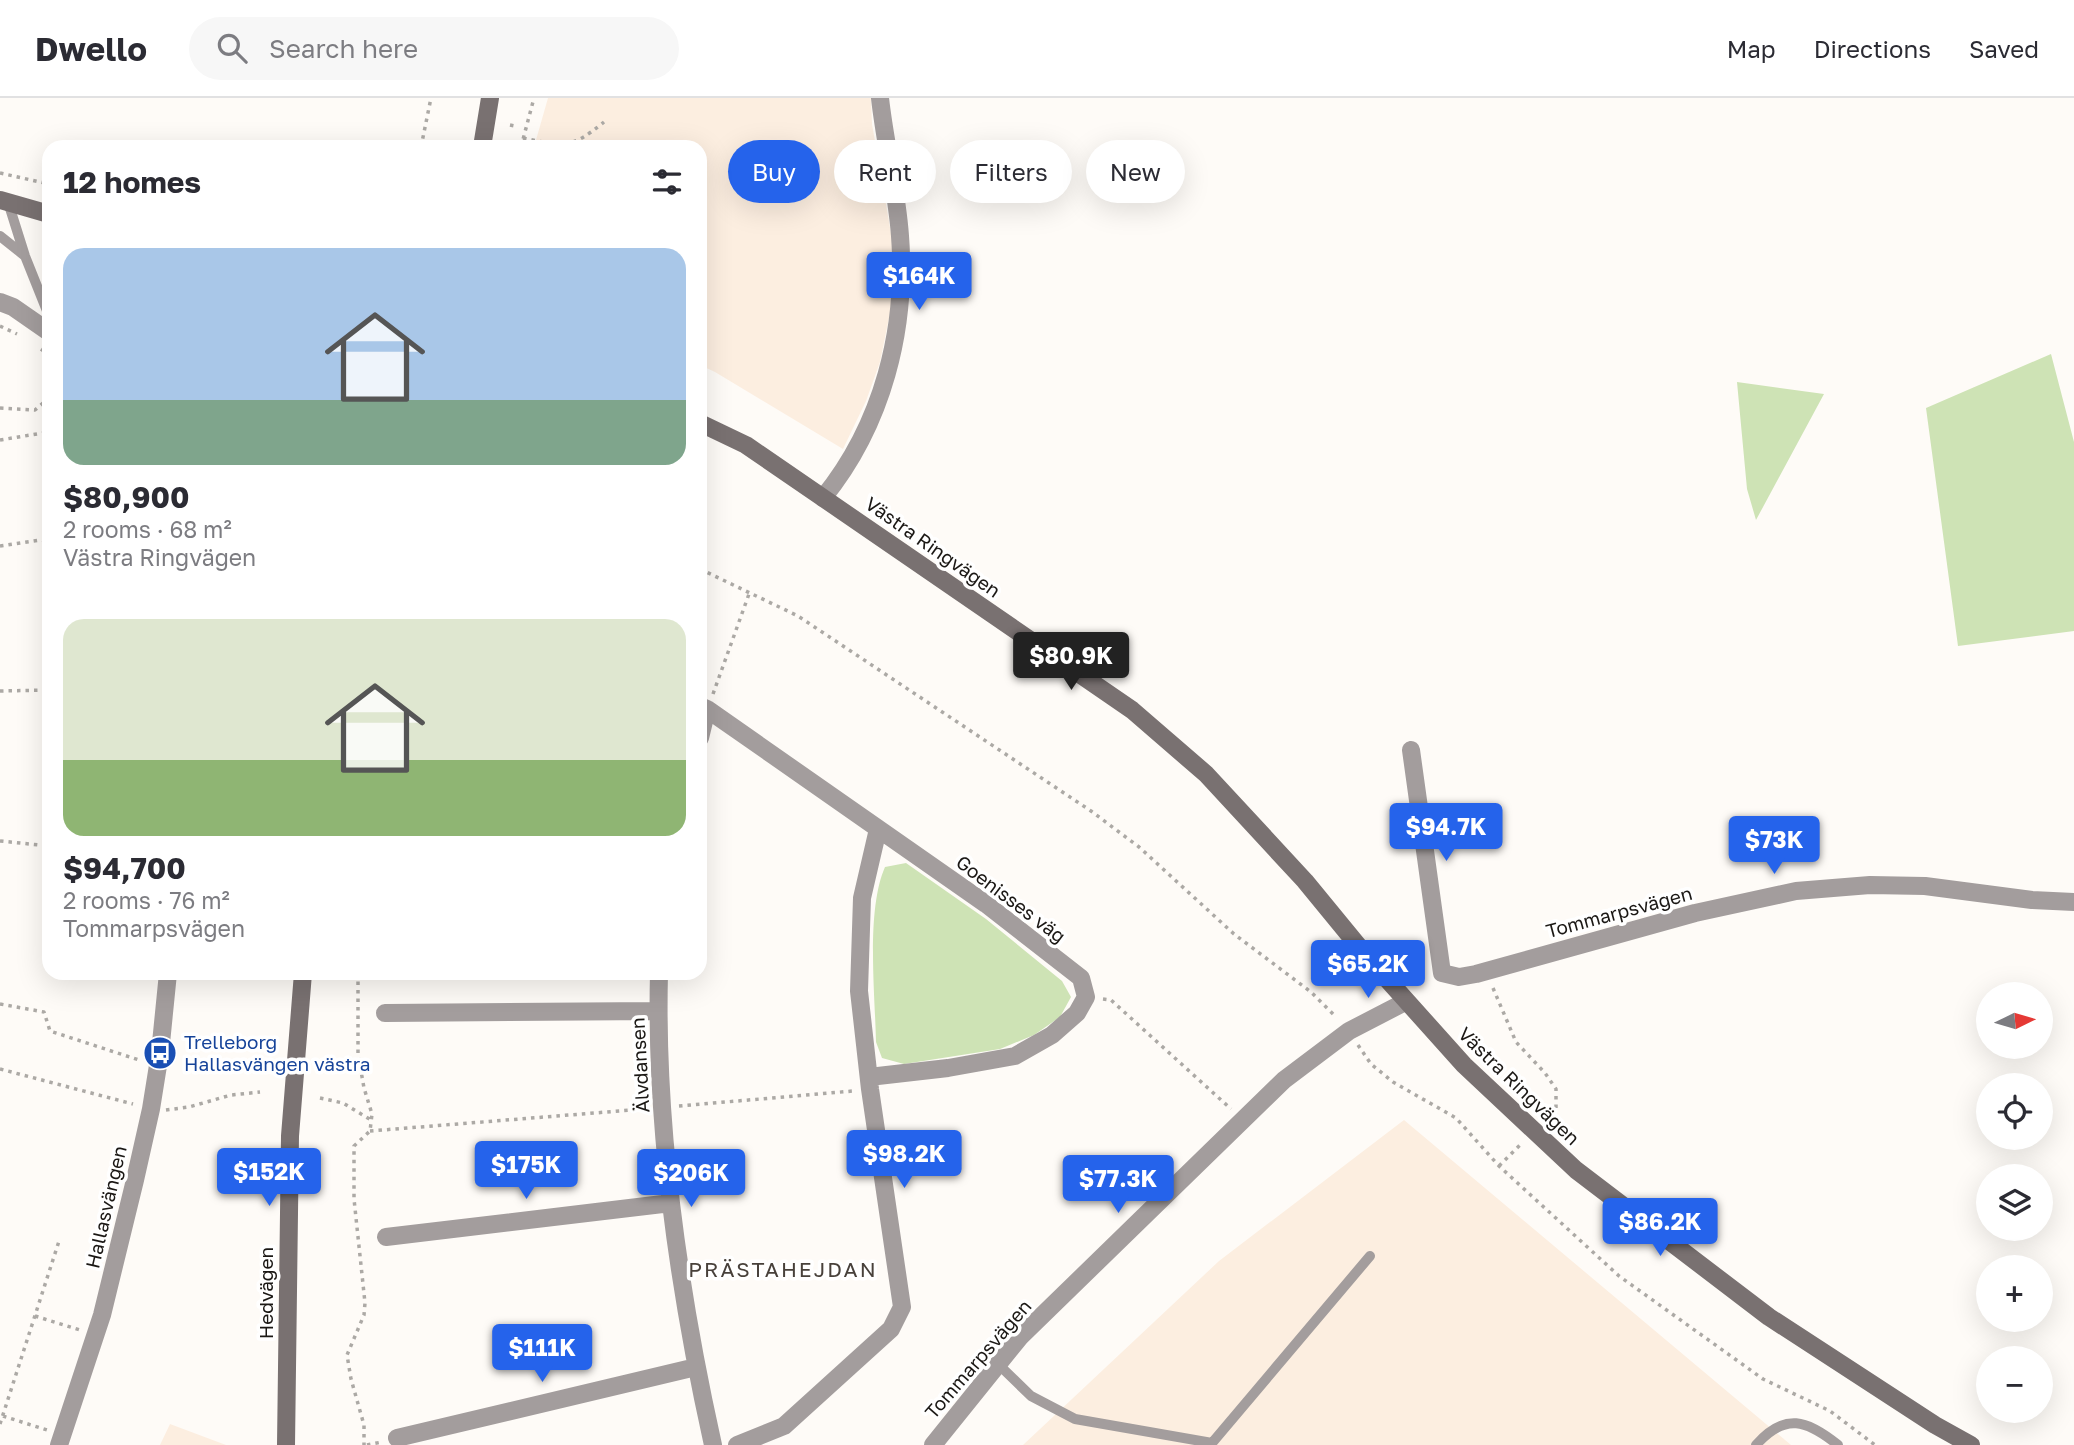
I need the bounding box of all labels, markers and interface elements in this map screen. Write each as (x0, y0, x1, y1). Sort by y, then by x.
search box (189, 17, 679, 80)
text: Dwello (35, 29, 147, 68)
icon: search (213, 29, 251, 67)
text: Search here (269, 33, 418, 64)
text: Map (1727, 34, 1776, 63)
text: Directions (1814, 34, 1931, 63)
text: Saved (1969, 34, 2039, 63)
chip: Buy (728, 140, 820, 203)
chip: Rent (834, 140, 936, 203)
chip: Filters (950, 140, 1072, 203)
chip: New (1086, 140, 1185, 203)
icon: filters (648, 163, 686, 201)
text: 12 homes (63, 164, 201, 200)
pin: $164K (870, 252, 968, 312)
text: $164K (883, 261, 955, 289)
icon: home (312, 294, 438, 420)
text: $80,900 (63, 479, 189, 515)
street label: Västra Ringvägen (861, 491, 1005, 602)
text: 2 rooms · 68 m² (63, 515, 232, 543)
text: Västra Ringvägen (63, 543, 256, 571)
pin: $80.9K (1014, 632, 1128, 692)
text: $80.9K (1029, 641, 1113, 669)
icon: home (312, 665, 438, 791)
pin: $94.7K (1389, 804, 1503, 863)
text: $94.7K (1406, 812, 1486, 840)
pin: $73K (1733, 816, 1815, 876)
text: $73K (1745, 825, 1803, 853)
text: $94,700 (63, 850, 186, 886)
street label: Goenisses väg (952, 850, 1071, 947)
street label: Tommarpsvägen (1543, 881, 1694, 942)
text: 2 rooms · 76 m² (63, 886, 230, 914)
text: Tommarpsvägen (63, 914, 245, 942)
pin: $65.2K (1311, 940, 1425, 1000)
text: $65.2K (1327, 949, 1409, 977)
north arrow (1976, 982, 2053, 1059)
map controls (1976, 982, 2053, 1423)
street label: Älvdansen (626, 1017, 653, 1113)
street label: Västra Ringvägen (1454, 1022, 1585, 1149)
place label: Trelleborg Hallasvängen västra (184, 1030, 371, 1075)
bus stop icon: Trelleborg Hallasvängen västra (141, 1034, 179, 1072)
button: locate (1976, 1073, 2053, 1150)
pin: $98.2K (847, 1130, 961, 1190)
text: $98.2K (863, 1139, 945, 1167)
pin: $175K (477, 1142, 575, 1201)
street label: Hallasvängen (80, 1143, 131, 1270)
pin: $152K (220, 1148, 318, 1208)
text: $175K (491, 1150, 561, 1178)
pin: $206K (642, 1150, 740, 1209)
pin: $77.3K (1061, 1156, 1175, 1215)
text: $152K (233, 1157, 305, 1185)
text: $206K (653, 1158, 729, 1186)
text: $77.3K (1079, 1164, 1157, 1192)
button: layers (1976, 1164, 2053, 1241)
pin: $86.2K (1603, 1198, 1717, 1258)
text: $86.2K (1619, 1207, 1701, 1235)
street label: Hedvägen (254, 1247, 277, 1339)
button: + (1976, 1255, 2053, 1332)
district label: PRÄSTAHEJDAN (688, 1256, 878, 1282)
street label: Tommarpsvägen (920, 1294, 1036, 1423)
pin: $111K (493, 1324, 591, 1384)
text: $111K (508, 1333, 576, 1361)
button: − (1976, 1346, 2053, 1423)

